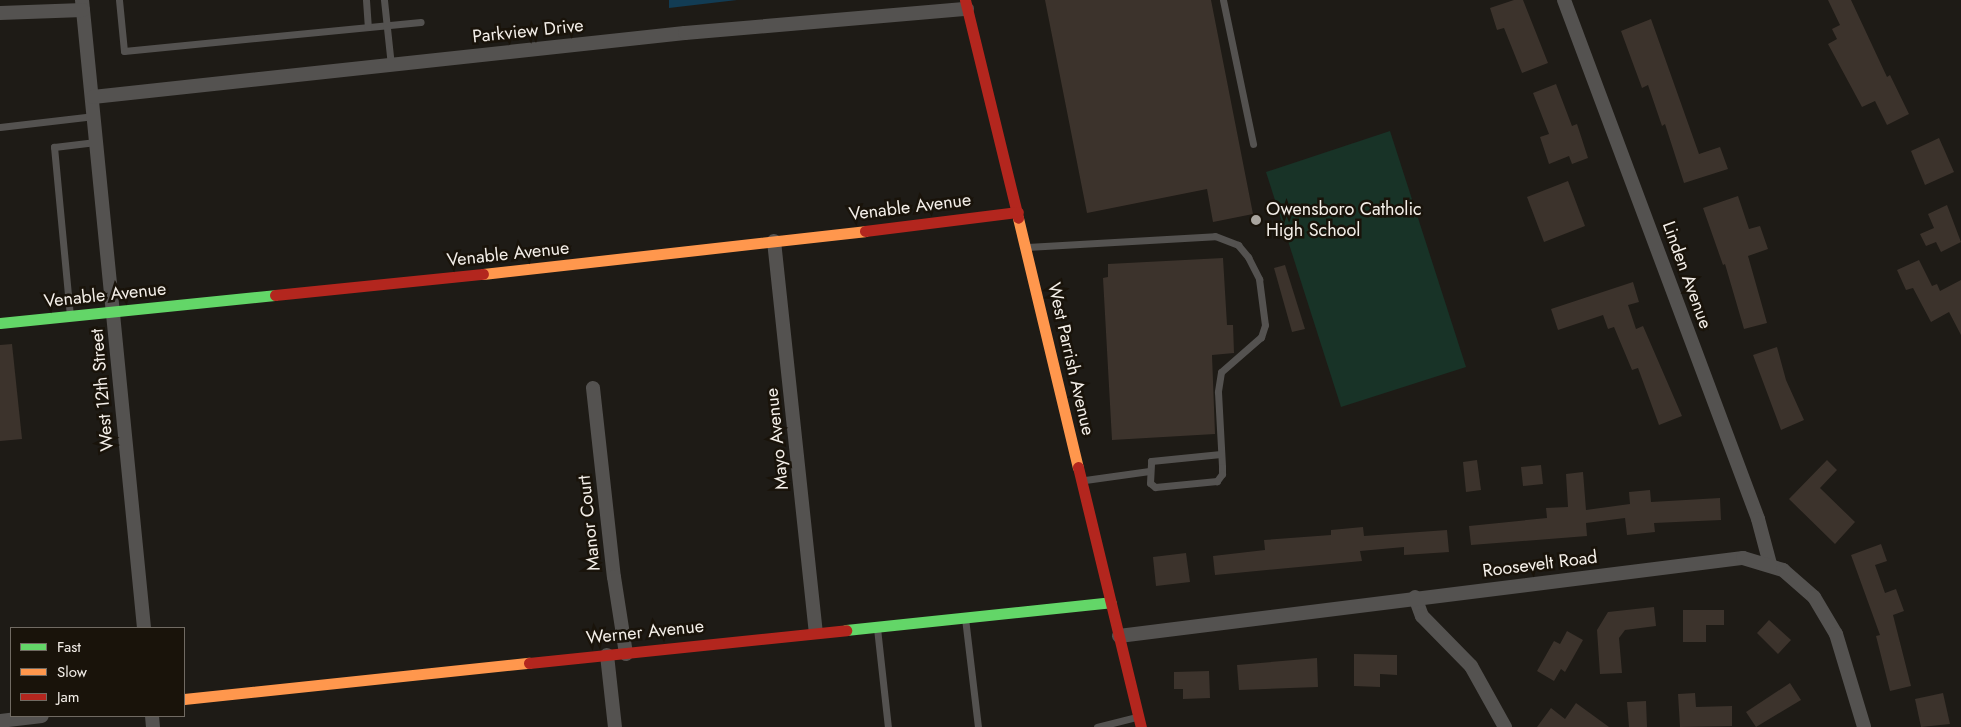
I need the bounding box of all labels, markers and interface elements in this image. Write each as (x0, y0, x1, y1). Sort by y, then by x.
street label: Parkview Drive (471, 14, 585, 48)
street label: Venable Avenue (848, 189, 972, 225)
place label: Owensboro Catholic High School (1266, 199, 1422, 242)
marker: Owensboro Catholic High School (1250, 214, 1262, 226)
street label: Linden Avenue (1658, 218, 1716, 332)
street label: Venable Avenue (446, 237, 570, 271)
street label: Venable Avenue (43, 278, 167, 312)
street label: West Parrish Avenue (1043, 281, 1099, 437)
street label: West 12th Street (86, 328, 118, 452)
street label: Mayo Avenue (761, 387, 793, 491)
street label: Manor Court (573, 474, 605, 572)
street label: Roosevelt Road (1481, 546, 1599, 582)
street label: Werner Avenue (585, 615, 705, 649)
legend (10, 627, 185, 717)
text: Fast (57, 636, 81, 658)
text: Slow (57, 661, 87, 683)
text: Jam (57, 686, 80, 708)

